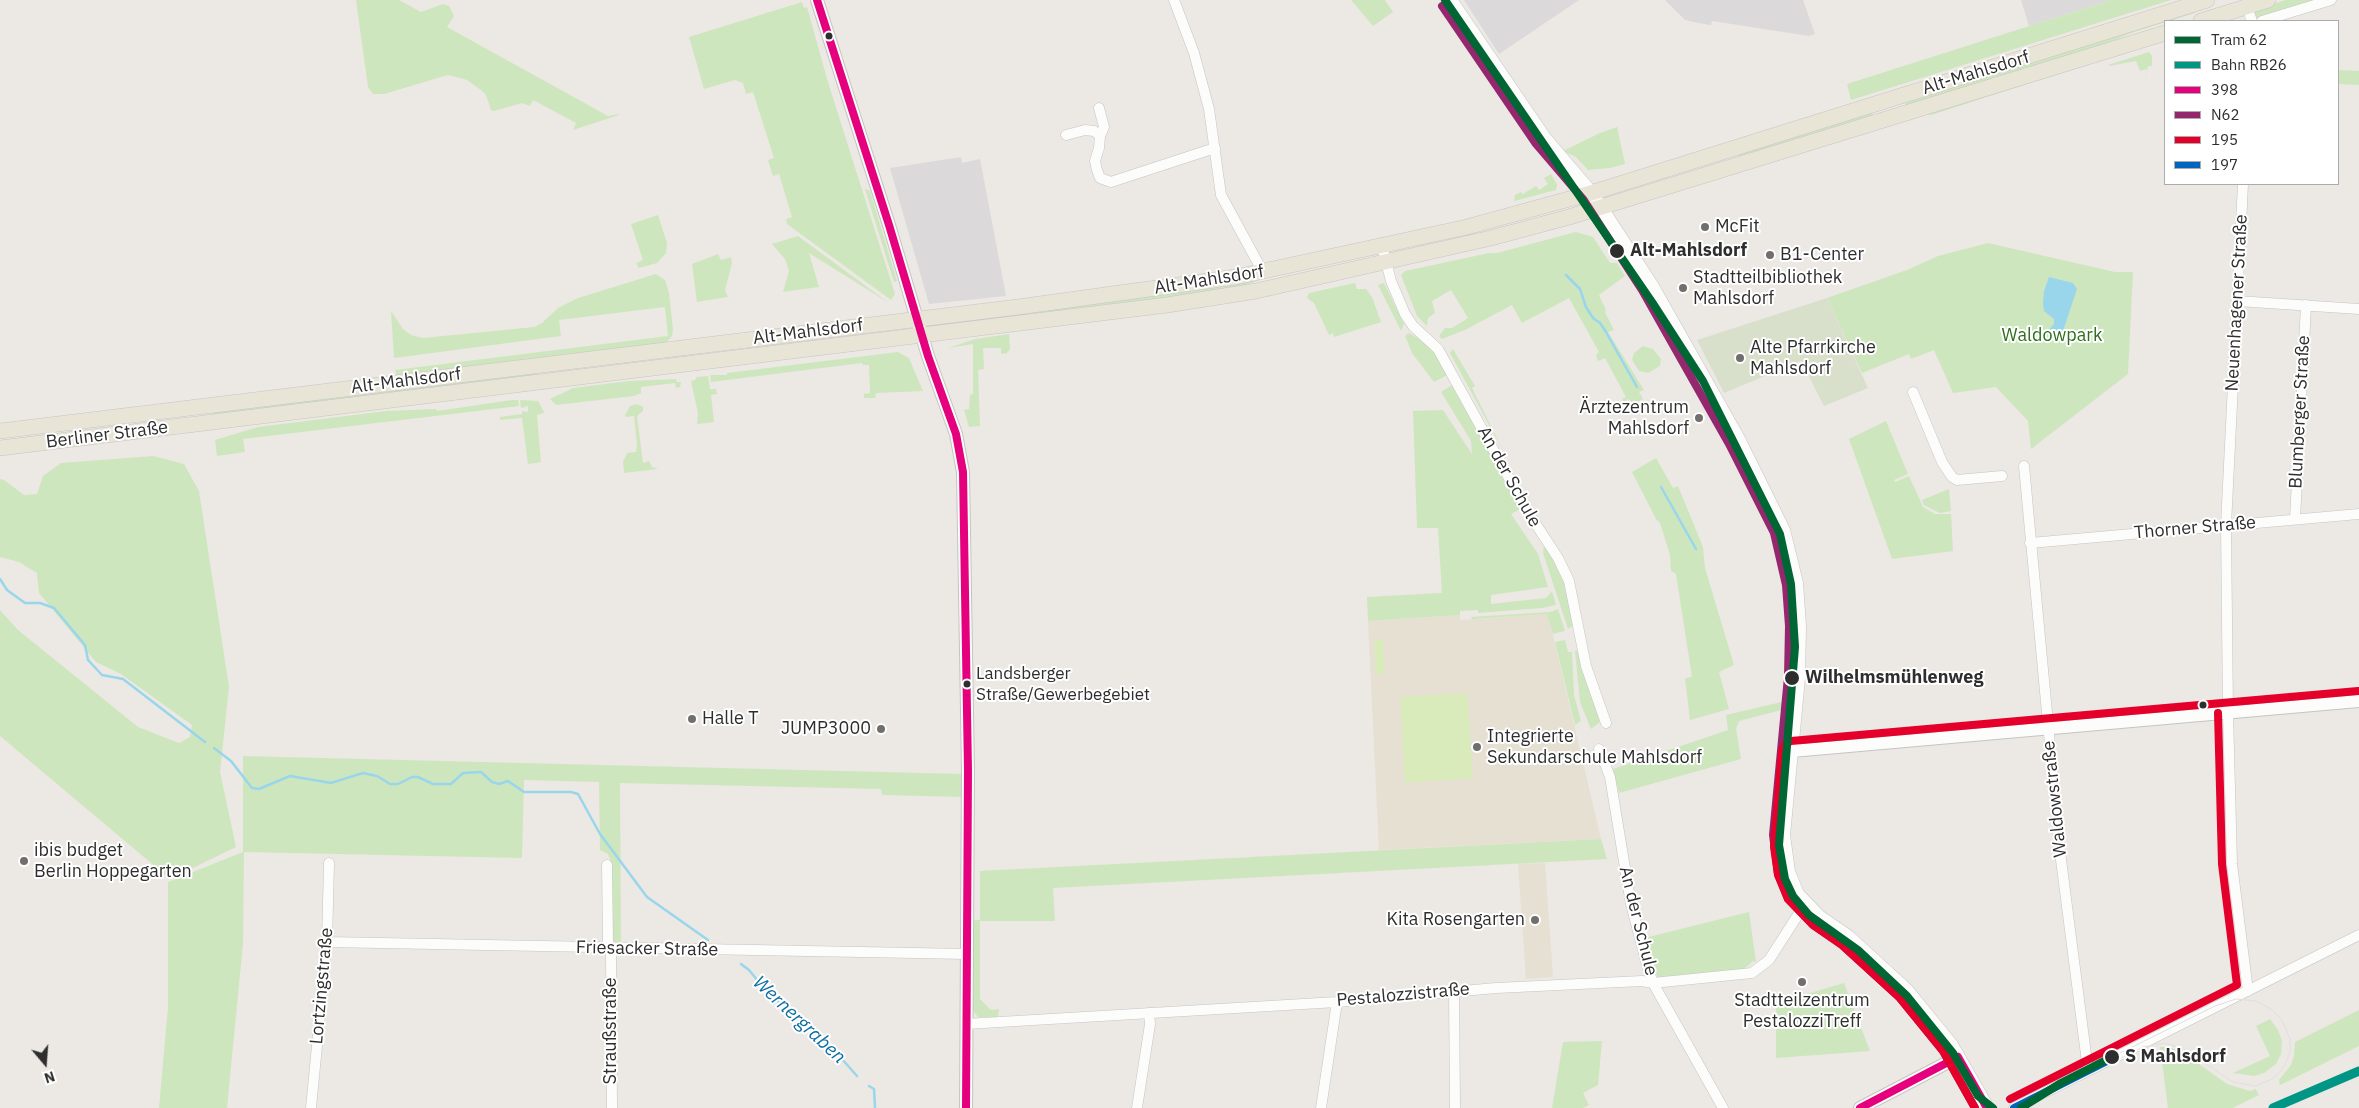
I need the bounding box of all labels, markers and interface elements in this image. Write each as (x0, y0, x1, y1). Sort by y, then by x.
legend (2164, 20, 2339, 185)
text: Tram 62 (2211, 30, 2267, 49)
unlabelled marker (824, 31, 834, 41)
street label: Alt-Mahlsdorf (1920, 46, 2032, 100)
text: Bahn RB26 (2211, 55, 2287, 74)
text: 398 (2211, 80, 2238, 99)
text: N62 (2211, 105, 2240, 124)
text: 195 (2211, 130, 2238, 149)
text: 197 (2211, 155, 2238, 174)
street label: Neuenhagener Straße (2222, 214, 2252, 392)
place label: McFit (1715, 216, 1760, 238)
marker: McFit (1699, 221, 1711, 233)
place label: Alt-Mahlsdorf (1630, 240, 1747, 262)
marker: Alt-Mahlsdorf (1608, 242, 1626, 260)
place label: B1-Center (1780, 244, 1864, 266)
marker: B1-Center (1764, 249, 1776, 261)
street label: Alt-Mahlsdorf (1153, 261, 1265, 299)
place label: Stadtteilbibliothek Mahlsdorf (1693, 267, 1842, 310)
marker: Stadtteilbibliothek Mahlsdorf (1677, 282, 1689, 294)
street label: Alt-Mahlsdorf (752, 315, 864, 349)
park label: Waldowpark (2002, 325, 2102, 347)
street label: Blumberger Straße (2285, 335, 2315, 489)
place label: Alte Pfarrkirche Mahlsdorf (1750, 337, 1876, 379)
marker: Alte Pfarrkirche Mahlsdorf (1734, 352, 1746, 364)
street label: Alt-Mahlsdorf (350, 364, 462, 398)
place label: Ärztezentrum Mahlsdorf (1579, 397, 1689, 439)
marker: Ärztezentrum Mahlsdorf (1693, 412, 1705, 424)
street label: Berliner Straße (45, 417, 169, 453)
street label: An der Schule (1472, 423, 1546, 531)
street label: Thorner Straße (2133, 512, 2257, 544)
place label: Landsberger Straße/Gewerbegebiet (976, 664, 1150, 704)
place label: Wilhelmsmühlenweg (1805, 667, 1983, 689)
marker: Wilhelmsmühlenweg (1783, 669, 1801, 687)
marker: Landsberger Straße/Gewerbegebiet (962, 679, 972, 689)
unlabelled marker (2198, 700, 2208, 710)
place label: Halle T (702, 708, 758, 730)
marker: Halle T (686, 713, 698, 725)
place label: JUMP3000 (781, 718, 871, 740)
marker: JUMP3000 (875, 723, 887, 735)
place label: Integrierte Sekundarschule Mahlsdorf (1487, 726, 1702, 769)
street label: Waldowstraße (2038, 740, 2072, 858)
marker: Integrierte Sekundarschule Mahlsdorf (1471, 741, 1483, 753)
place label: ibis budget Berlin Hoppegarten (34, 840, 192, 882)
marker: ibis budget Berlin Hoppegarten (18, 855, 30, 867)
street label: An der Schule (1614, 864, 1662, 978)
place label: Kita Rosengarten (1387, 909, 1525, 931)
marker: Kita Rosengarten (1529, 914, 1541, 926)
street label: Lortzingstraße (306, 927, 338, 1045)
street label: Friesacker Straße (576, 937, 718, 961)
water label: Wernergraben (748, 971, 850, 1069)
marker: Stadtteilzentrum PestalozziTreff (1796, 976, 1808, 988)
street label: Straußstraße (600, 977, 622, 1085)
street label: Pestalozzistraße (1336, 978, 1470, 1012)
place label: Stadtteilzentrum PestalozziTreff (1734, 990, 1870, 1032)
north arrow (20, 1038, 70, 1088)
place label: S Mahlsdorf (2125, 1046, 2226, 1068)
marker: S Mahlsdorf (2103, 1048, 2121, 1066)
text: N (42, 1067, 57, 1087)

